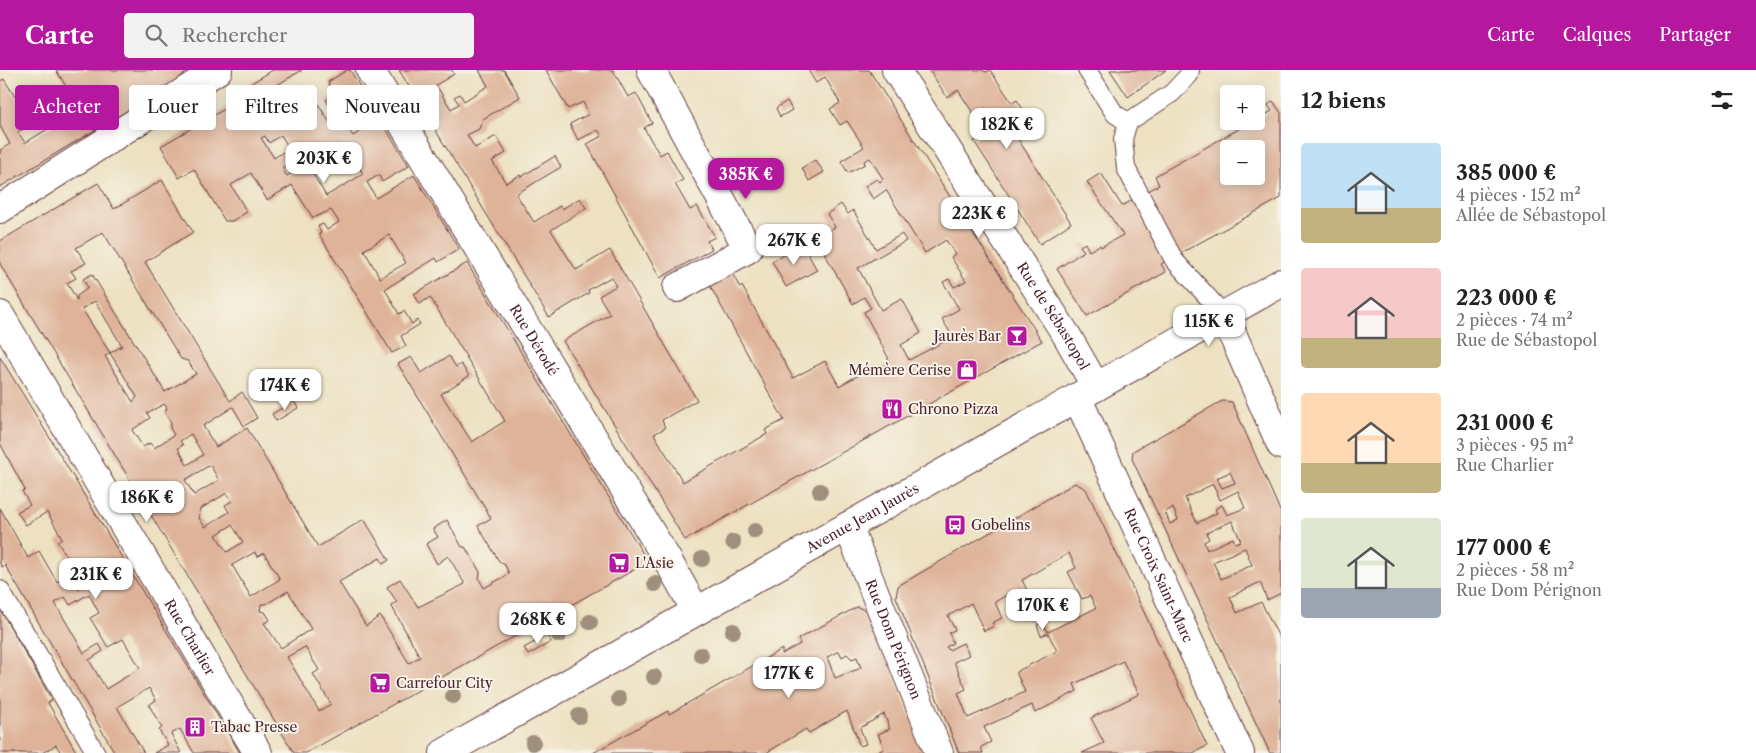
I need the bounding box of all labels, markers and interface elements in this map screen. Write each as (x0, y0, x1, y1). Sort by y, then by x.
search box (124, 13, 474, 58)
text: Carte (25, 21, 94, 50)
icon: search (142, 21, 170, 49)
text: Rechercher (182, 24, 287, 47)
text: Carte (1487, 24, 1535, 46)
text: Calques (1563, 24, 1631, 46)
text: Partager (1659, 24, 1731, 46)
chip: Acheter (15, 85, 119, 130)
chip: Louer (129, 85, 216, 130)
chip: Filtres (226, 85, 317, 130)
chip: Nouveau (327, 85, 439, 130)
map controls (1220, 85, 1265, 185)
button: + (1220, 85, 1265, 130)
icon: filters (1708, 86, 1736, 114)
text: 12 biens (1301, 88, 1386, 113)
pin: 182K € (966, 108, 1048, 150)
text: 182K € (980, 114, 1034, 134)
button: − (1220, 140, 1265, 185)
pin: 203K € (283, 142, 365, 184)
text: 203K € (296, 148, 352, 168)
pin: 385K € (705, 158, 787, 200)
text: 385 000 € (1456, 160, 1556, 185)
icon: home (1341, 163, 1401, 223)
text: 385K € (719, 164, 773, 184)
text: 4 pièces · 152 m² (1456, 185, 1581, 205)
pin: 223K € (938, 196, 1020, 239)
text: 223K € (952, 203, 1006, 223)
text: Allée de Sébastopol (1456, 205, 1606, 225)
pin: 267K € (753, 224, 835, 266)
text: 267K € (767, 230, 821, 250)
street label: Rue de Sébastopol (1013, 259, 1093, 373)
text: 223 000 € (1456, 285, 1557, 310)
icon: home (1341, 288, 1401, 348)
street label: Rue Dérodé (505, 301, 563, 379)
pin: 115K € (1168, 304, 1250, 347)
text: 2 pièces · 74 m² (1456, 310, 1573, 330)
text: 115K € (1184, 311, 1234, 331)
bar icon: Jaurès Bar (1005, 324, 1029, 348)
place label: Jaurès Bar (932, 327, 1001, 345)
text: Rue de Sébastopol (1456, 330, 1597, 350)
shop icon: Mémère Cerise (955, 358, 979, 382)
place label: Mémère Cerise (848, 361, 951, 379)
pin: 174K € (244, 368, 326, 411)
text: 174K € (259, 375, 311, 395)
restaurant icon: Chrono Pizza (880, 397, 904, 421)
place label: Chrono Pizza (908, 400, 999, 418)
text: 231 000 € (1456, 410, 1554, 435)
icon: home (1341, 413, 1401, 473)
text: 3 pièces · 95 m² (1456, 435, 1574, 455)
text: Rue Charlier (1456, 455, 1554, 475)
street label: Avenue Jean Jaurès (802, 479, 922, 557)
pin: 186K € (106, 480, 188, 523)
text: 186K € (120, 487, 174, 507)
street label: Rue Croix Saint-Marc (1120, 505, 1197, 645)
bus stop icon: Gobelins (943, 513, 967, 537)
place label: Gobelins (971, 516, 1030, 534)
text: 177 000 € (1456, 535, 1551, 560)
icon: home (1341, 538, 1401, 598)
supermarket icon: L'Asie (607, 551, 631, 575)
place label: L'Asie (635, 554, 674, 572)
pin: 231K € (55, 558, 137, 600)
text: 2 pièces · 58 m² (1456, 560, 1574, 580)
text: 231K € (70, 564, 122, 584)
street label: Rue Dom Pérignon (861, 577, 926, 702)
text: Rue Dom Pérignon (1456, 580, 1602, 600)
pin: 170K € (1002, 588, 1084, 631)
text: 170K € (1017, 595, 1069, 615)
street label: Rue Charlier (160, 596, 219, 679)
pin: 268K € (497, 602, 579, 645)
text: 268K € (510, 609, 566, 629)
pin: 177K € (748, 656, 830, 699)
text: 177K € (764, 663, 814, 683)
supermarket icon: Carrefour City (368, 671, 392, 695)
place label: Carrefour City (396, 674, 493, 692)
building icon: Tabac Presse (183, 715, 207, 739)
place label: Tabac Presse (211, 718, 297, 736)

